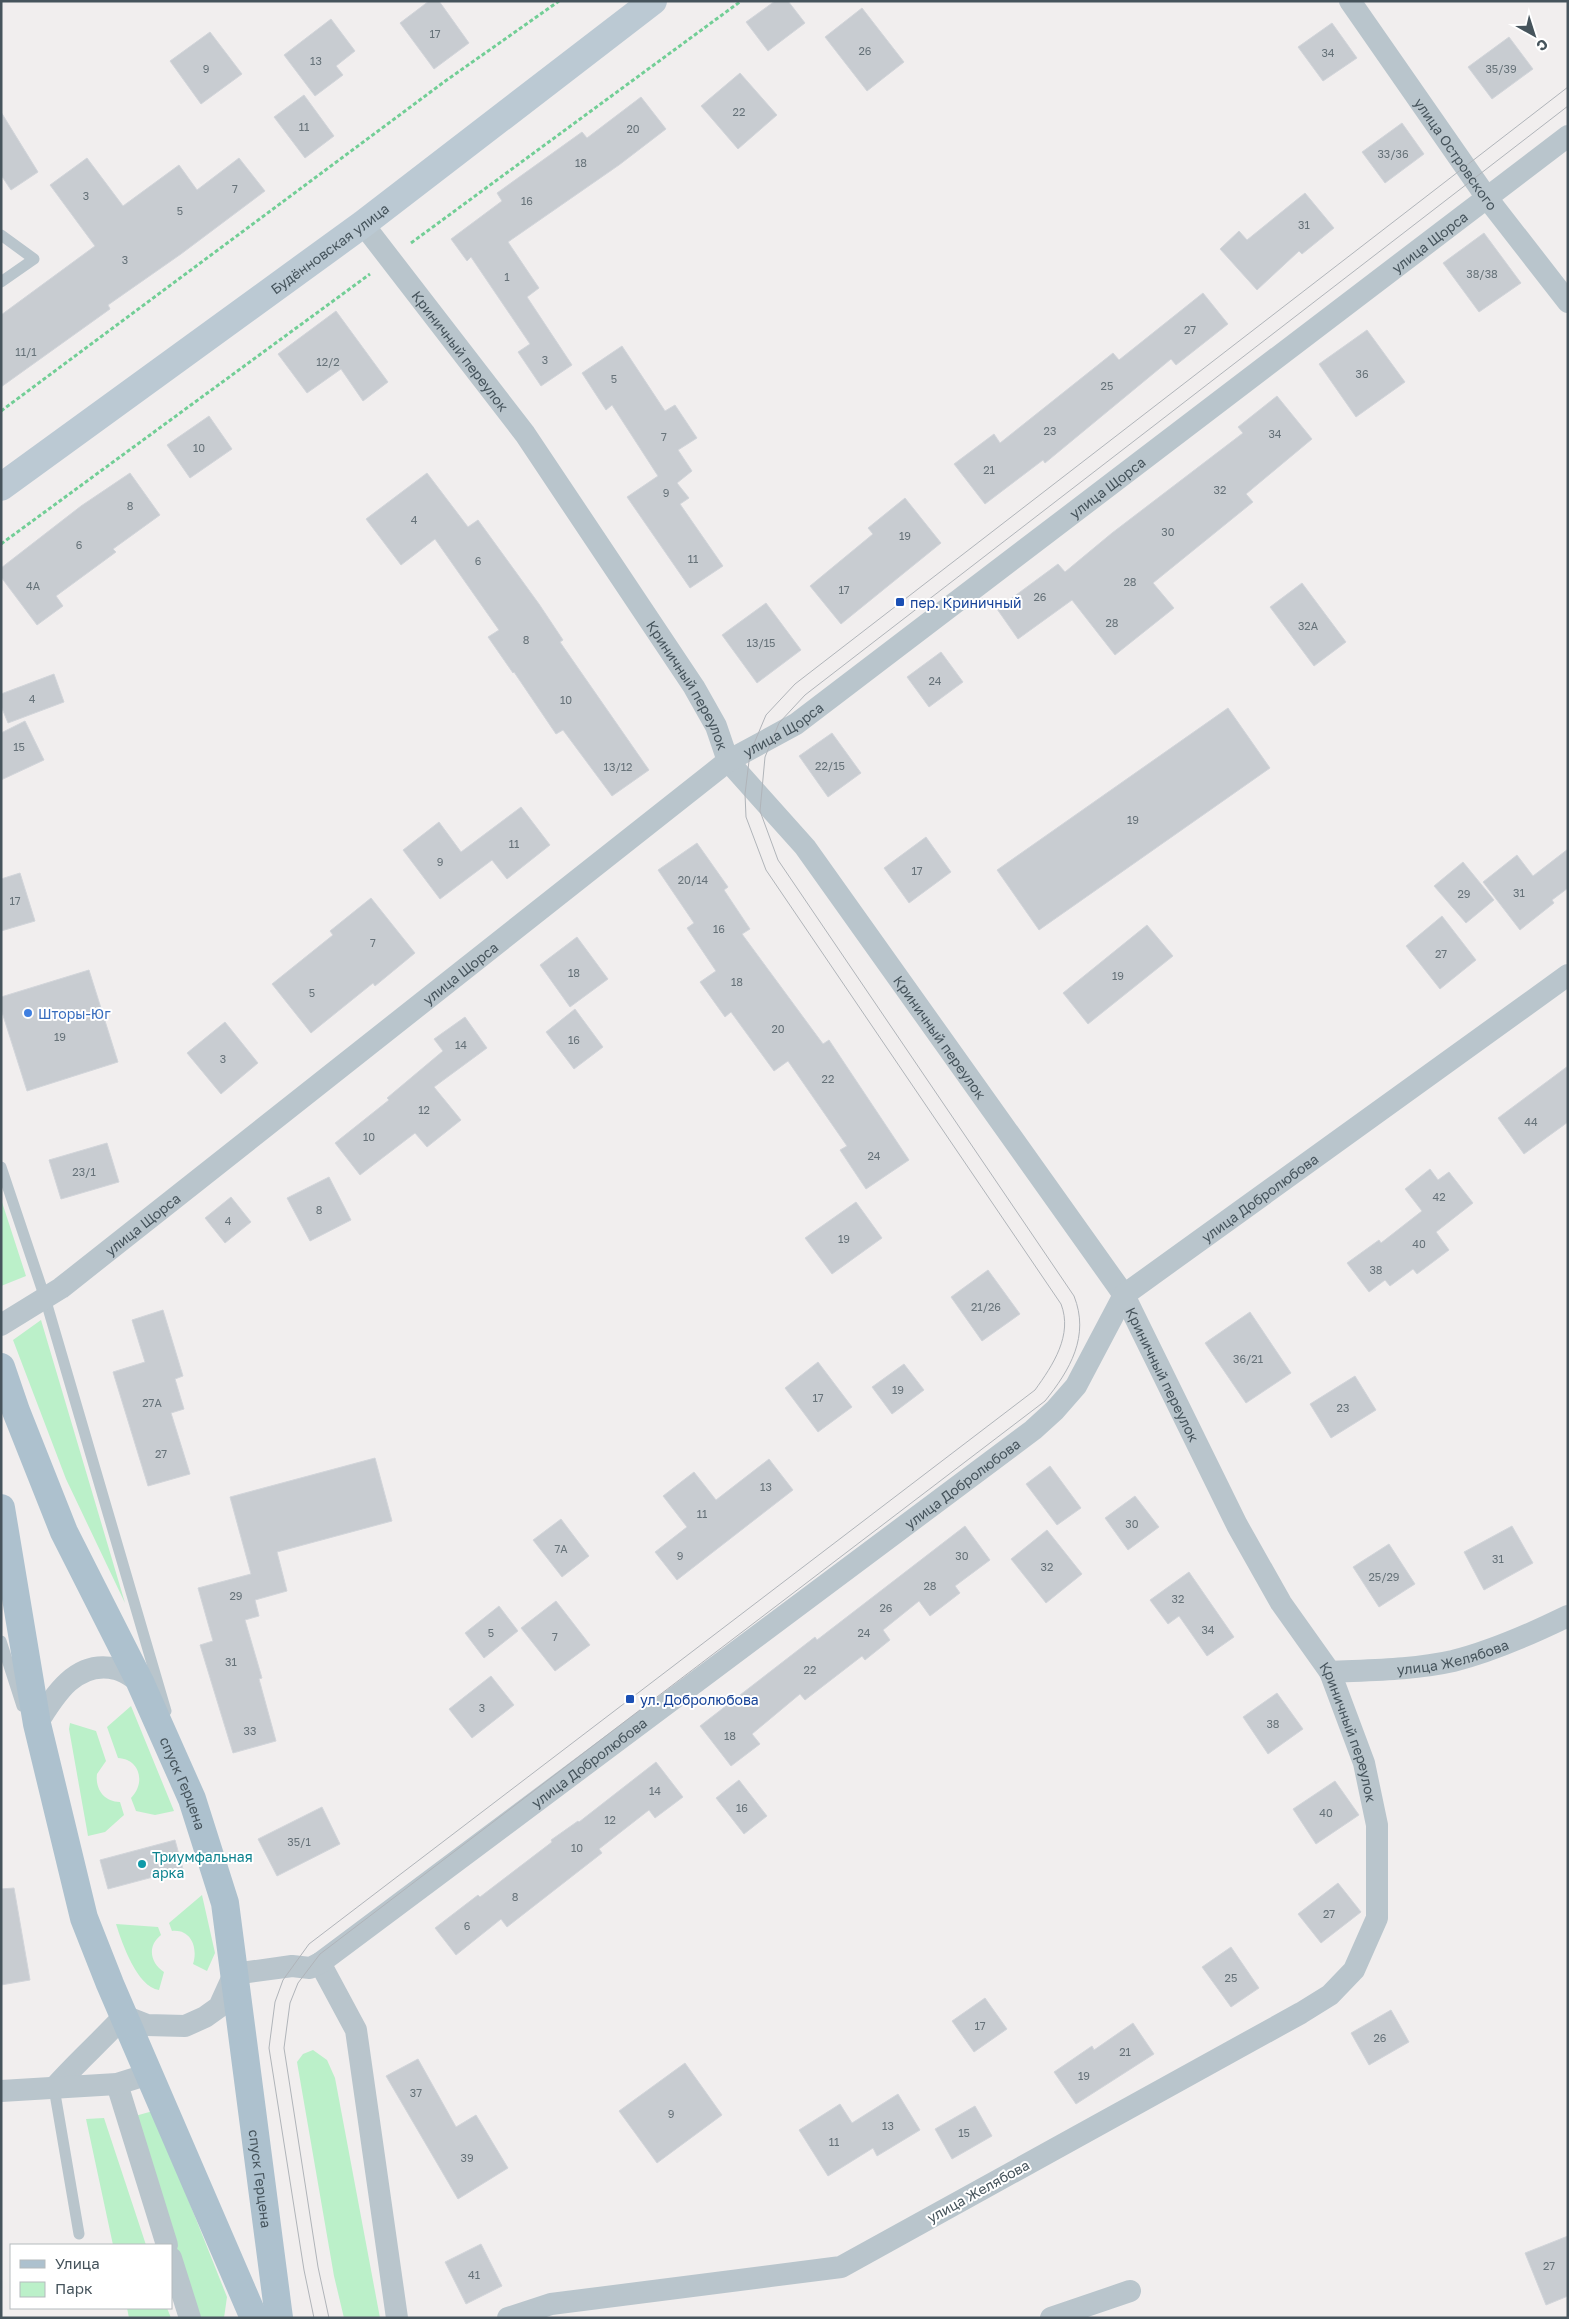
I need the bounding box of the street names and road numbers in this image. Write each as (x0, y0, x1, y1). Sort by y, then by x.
street label: улица Островского (1411, 94, 1501, 213)
street label: Будённовская улица (267, 199, 392, 297)
street label: улица Щорса (1388, 207, 1471, 276)
street label: Криничный переулок (409, 287, 513, 414)
street label: улица Щорса (1066, 453, 1148, 521)
street label: Криничный переулок (643, 617, 732, 752)
street label: улица Щорса (740, 698, 826, 760)
street label: улица Щорса (419, 938, 501, 1008)
street label: Криничный переулок (891, 972, 990, 1102)
street label: улица Добролюбова (1198, 1150, 1321, 1245)
street label: улица Щорса (101, 1189, 183, 1259)
street label: Криничный переулок (1123, 1304, 1203, 1444)
street label: улица Добролюбова (901, 1434, 1023, 1532)
street label: улица Желябова (1396, 1635, 1511, 1677)
street label: Криничный переулок (1317, 1658, 1380, 1804)
street label: улица Добролюбова (528, 1713, 650, 1811)
street label: спуск Герцена (157, 1734, 210, 1832)
street label: спуск Герцена (246, 2128, 276, 2229)
street label: улица Желябова (924, 2156, 1032, 2226)

